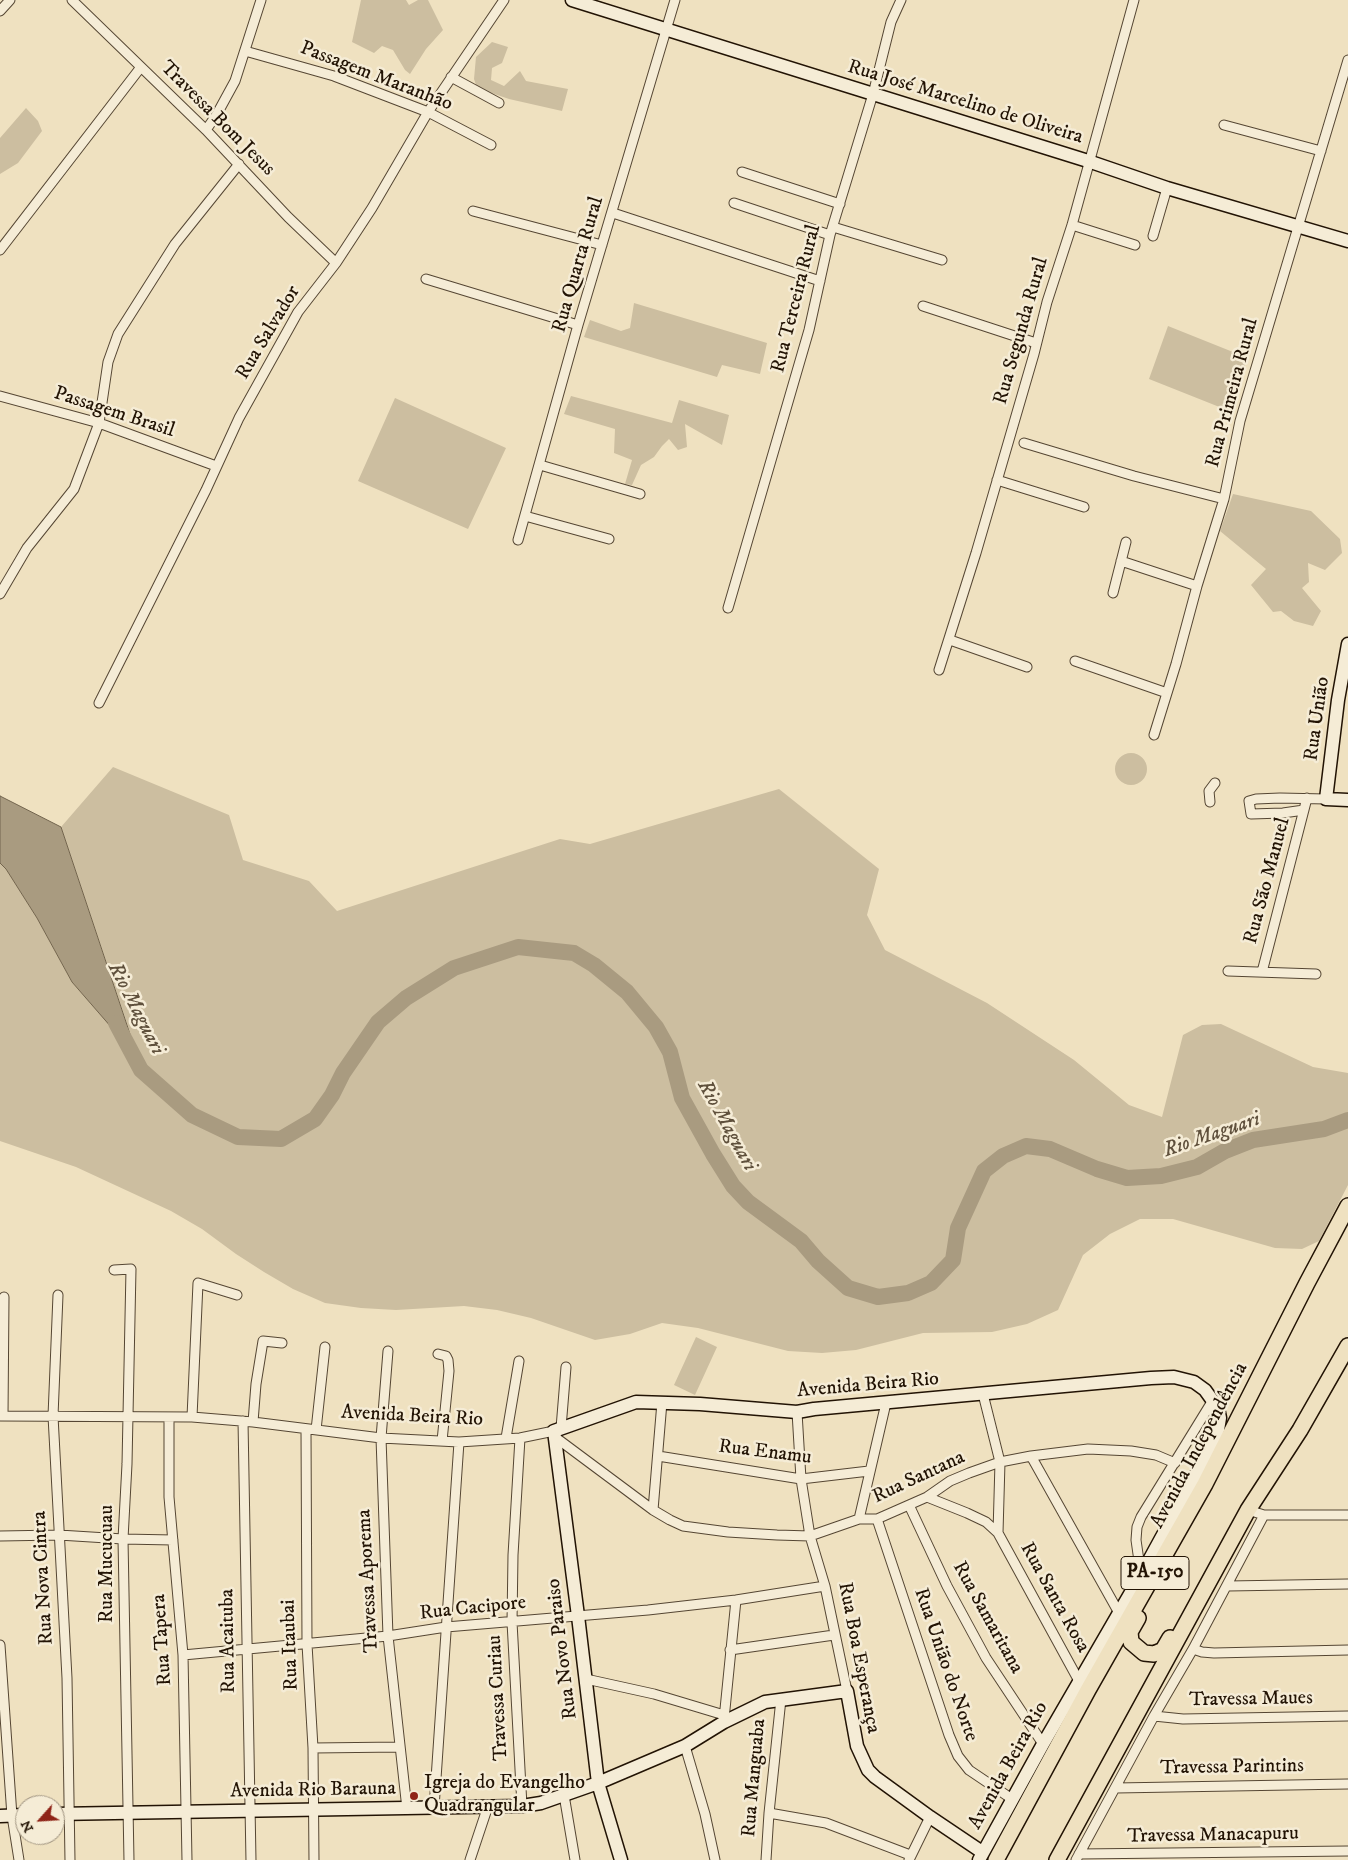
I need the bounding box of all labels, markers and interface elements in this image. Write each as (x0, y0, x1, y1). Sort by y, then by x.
street label: Passagem Maranhão (296, 37, 456, 117)
street label: Rua José Marcelino de Oliveira (844, 56, 1086, 150)
street label: Travessa Bom Jesus (155, 57, 279, 181)
street label: Rua Quarta Rural (548, 194, 610, 336)
street label: Rua Terceira Rural (767, 223, 827, 375)
street label: Rua Segunda Rural (990, 255, 1054, 407)
street label: Rua Salvador (232, 282, 306, 384)
street label: Rua Primeira Rural (1202, 316, 1264, 470)
street label: Passagem Brasil (51, 382, 177, 444)
street label: Rua União (1300, 675, 1336, 763)
street label: Rua São Manuel (1240, 815, 1296, 947)
water label: Rio Maguari (101, 959, 169, 1059)
water label: Rio Maguari (691, 1076, 761, 1176)
water label: Rio Maguari (1160, 1108, 1264, 1164)
street label: Avenida Independência (1146, 1359, 1254, 1533)
street label: Avenida Beira Rio (796, 1368, 940, 1404)
street label: Avenida Beira Rio (340, 1401, 484, 1433)
street label: Rua Enamu (717, 1435, 813, 1471)
street label: Rua Santana (869, 1446, 969, 1510)
street label: Rua Mucucuau (96, 1505, 120, 1623)
street label: Travessa Aporema (353, 1509, 385, 1653)
street label: Rua Nova Cintra (29, 1510, 59, 1646)
street label: Rua Santa Rosa (1014, 1539, 1094, 1657)
road number: PA-150 (1121, 1556, 1189, 1590)
street label: Rua Samaritana (946, 1558, 1028, 1678)
street label: Rua Novo Paraiso (542, 1577, 584, 1721)
street label: Rua Boa Esperança (832, 1580, 884, 1736)
street label: Rua União do Norte (908, 1585, 982, 1745)
street label: Rua Acaituba (216, 1589, 242, 1693)
street label: Rua Cacipore (419, 1591, 527, 1627)
street label: Rua Tapera (148, 1593, 178, 1687)
street label: Rua Itaubai (277, 1599, 305, 1691)
street label: Travessa Curiau (484, 1635, 514, 1761)
street label: Travessa Maues (1189, 1687, 1313, 1713)
street label: Avenida Beira Rio (964, 1698, 1054, 1834)
street label: Rua Manguaba (738, 1718, 772, 1838)
street label: Travessa Parintins (1160, 1755, 1304, 1781)
place label: Igreja do Evangelho Quadrangular (424, 1772, 585, 1819)
street label: Avenida Rio Barauna (230, 1778, 396, 1804)
marker: Igreja do Evangelho Quadrangular (408, 1790, 420, 1802)
north arrow (15, 1795, 65, 1845)
text: N (17, 1817, 38, 1835)
street label: Travessa Manacapuru (1127, 1823, 1299, 1849)

